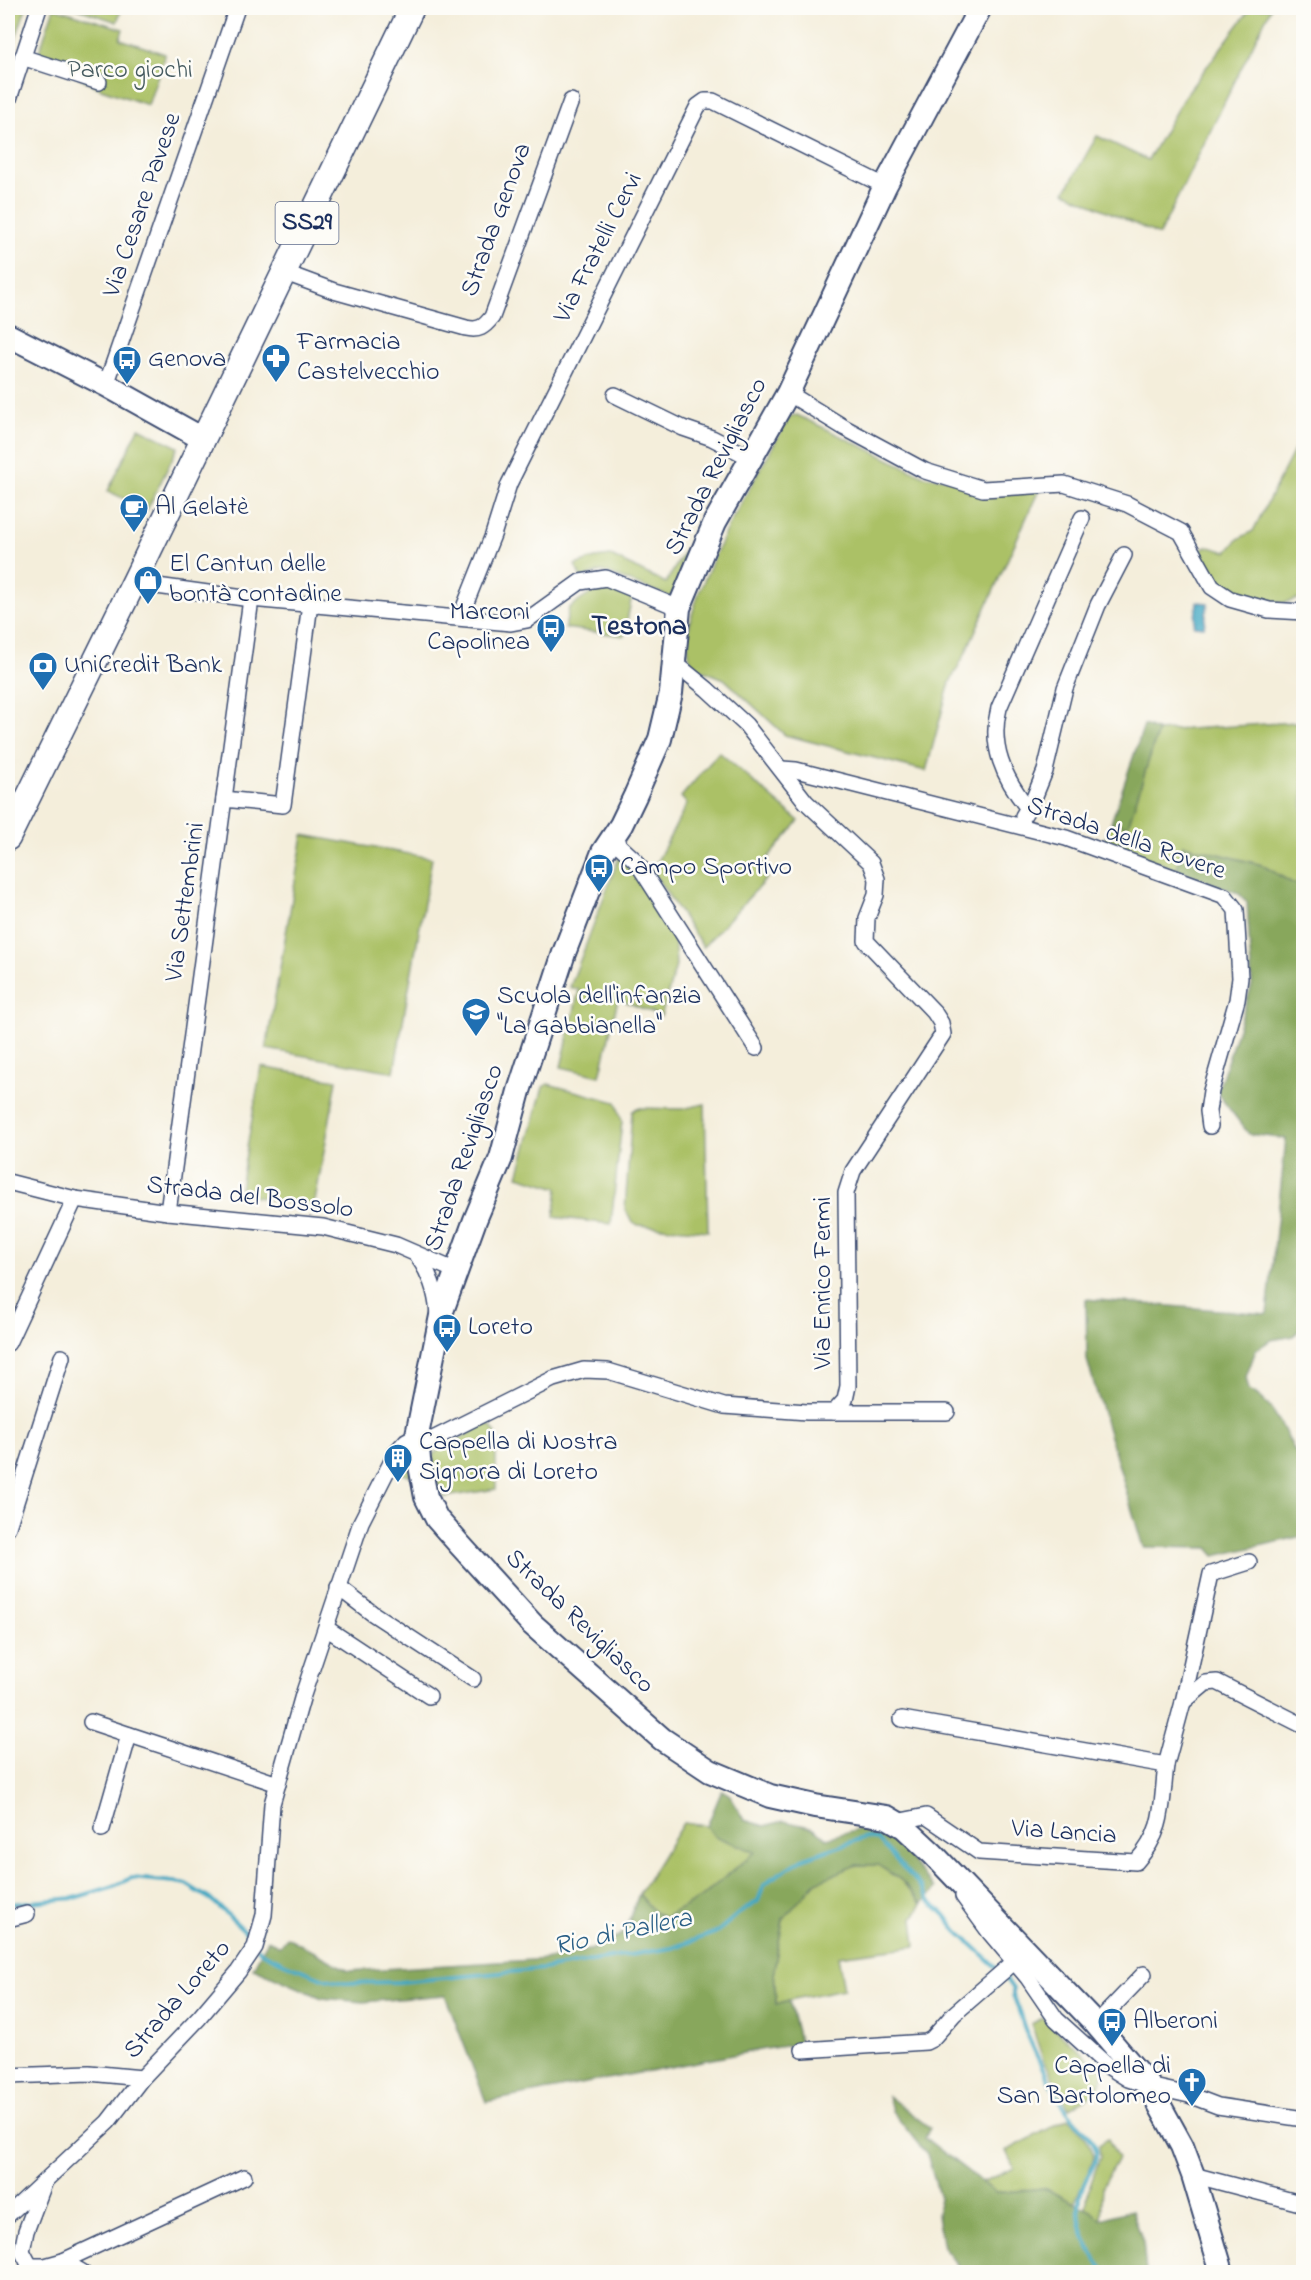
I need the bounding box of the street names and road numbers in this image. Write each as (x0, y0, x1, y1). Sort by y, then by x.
street label: Via Cesare Pavese (93, 107, 192, 303)
street label: Strada Genova (452, 138, 542, 302)
street label: Via Fratelli Cervi (544, 166, 653, 331)
road number: SS29 (276, 202, 338, 244)
street label: Strada Revigliasco (656, 371, 778, 563)
street label: Strada della Rovere (1021, 787, 1231, 891)
street label: Via Settembrini (156, 820, 216, 985)
street label: Strada Revigliasco (415, 1059, 515, 1257)
street label: Strada del Bossolo (144, 1166, 356, 1230)
street label: Via Enrico Fermi (805, 1196, 843, 1371)
street label: Strada Revigliasco (495, 1540, 663, 1704)
street label: Via Lancia (1009, 1810, 1118, 1856)
street label: Strada Loreto (115, 1932, 241, 2068)

